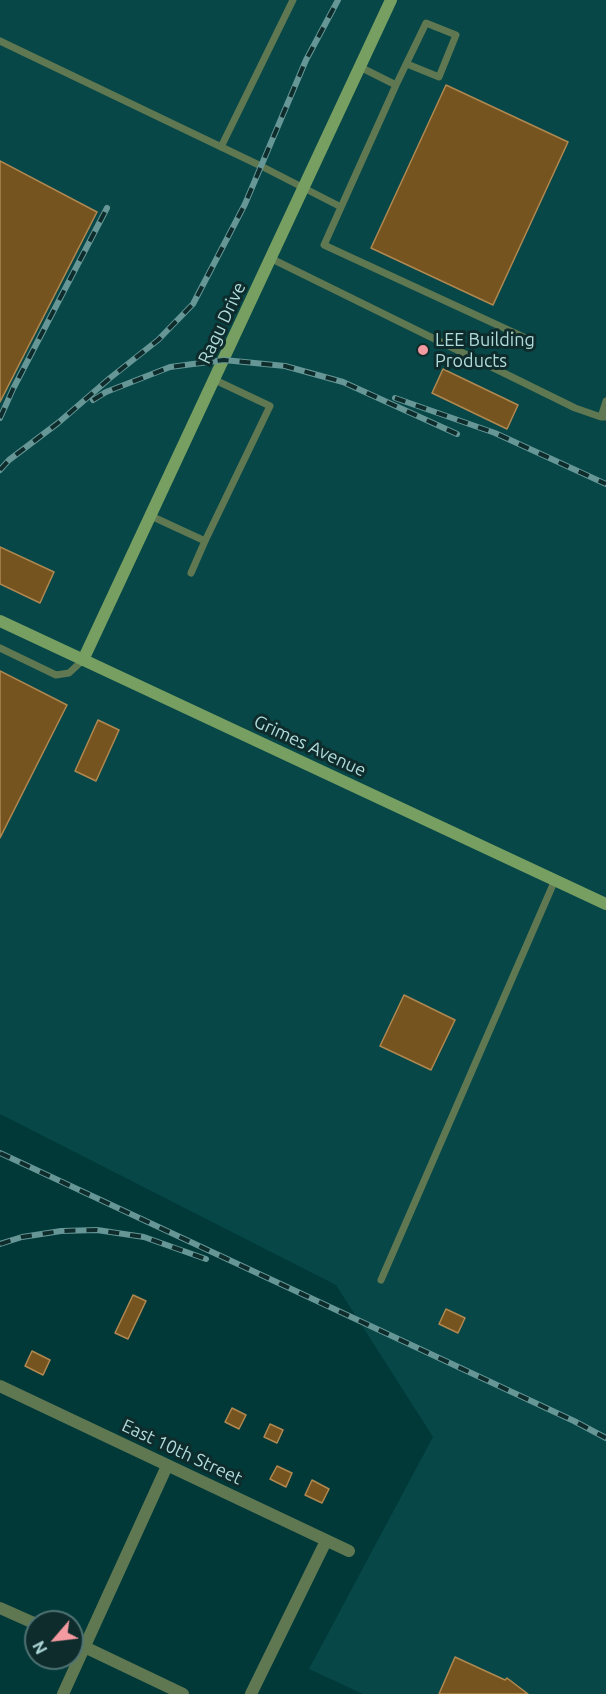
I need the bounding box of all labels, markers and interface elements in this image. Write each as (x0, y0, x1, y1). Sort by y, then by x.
street label: Ragu Drive (194, 279, 250, 367)
place label: LEE Building Products (435, 329, 535, 372)
marker: LEE Building Products (416, 343, 430, 357)
street label: Grimes Avenue (251, 711, 369, 781)
street label: East 10th Street (118, 1415, 246, 1489)
north arrow (24, 1610, 84, 1670)
text: N (29, 1638, 51, 1657)

